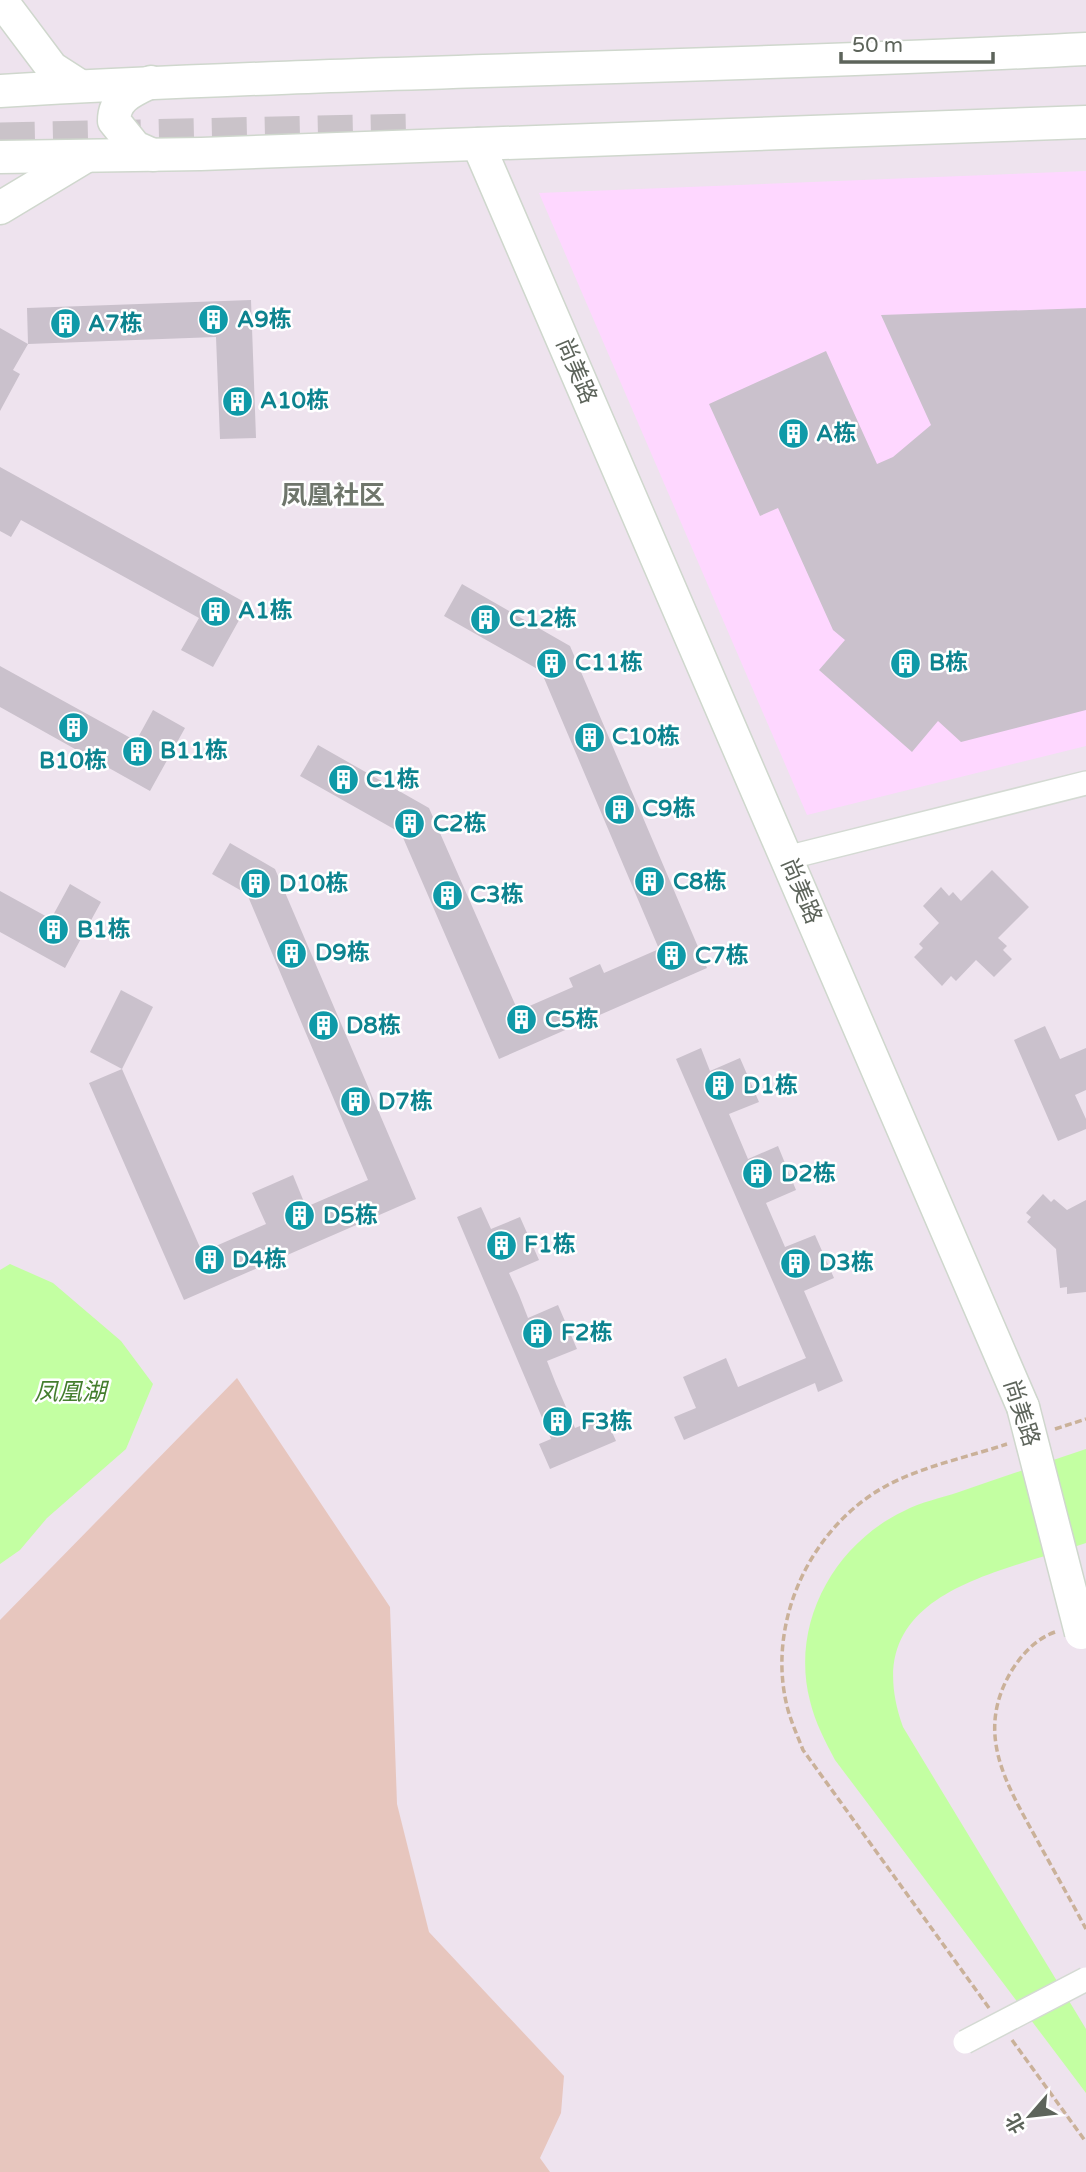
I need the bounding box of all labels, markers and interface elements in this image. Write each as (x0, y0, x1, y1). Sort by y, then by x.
scale bar (841, 21, 993, 65)
text: 50 m (852, 33, 903, 58)
building icon: A9栋 (197, 303, 231, 337)
place label: A9栋 (237, 306, 292, 334)
building icon: A7栋 (48, 307, 82, 341)
place label: A7栋 (88, 310, 143, 338)
street label: 尚美路 (550, 334, 602, 408)
building icon: A10栋 (220, 384, 254, 418)
place label: A10栋 (260, 387, 329, 415)
building icon: A栋 (776, 417, 810, 451)
place label: A栋 (816, 420, 856, 448)
district label: 凤凰社区 (281, 480, 385, 511)
building icon: A1栋 (198, 594, 232, 628)
place label: A1栋 (238, 597, 293, 625)
building icon: C12栋 (469, 602, 503, 636)
place label: C12栋 (509, 605, 577, 633)
building icon: C11栋 (535, 646, 569, 680)
building icon: B栋 (889, 646, 923, 680)
place label: C11栋 (575, 649, 643, 677)
place label: B栋 (929, 649, 968, 677)
building icon: B10栋 (56, 710, 90, 744)
building icon: C10栋 (572, 720, 606, 754)
place label: C10栋 (612, 723, 680, 751)
building icon: B11栋 (120, 734, 154, 768)
place label: B11栋 (160, 737, 228, 765)
place label: B10栋 (39, 747, 107, 775)
building icon: C1栋 (326, 763, 360, 797)
place label: C1栋 (366, 766, 419, 794)
building icon: C9栋 (602, 792, 636, 826)
place label: C9栋 (642, 795, 695, 823)
building icon: C2栋 (393, 807, 427, 841)
place label: C2栋 (433, 810, 486, 838)
street label: 尚美路 (775, 854, 827, 928)
building icon: C8栋 (633, 865, 667, 899)
building icon: D10栋 (239, 867, 273, 901)
place label: C8栋 (673, 868, 726, 896)
place label: D10栋 (279, 870, 348, 898)
building icon: C3栋 (430, 878, 464, 912)
place label: C3栋 (470, 881, 523, 909)
building icon: B1栋 (37, 913, 71, 947)
place label: B1栋 (77, 916, 130, 944)
building icon: D9栋 (275, 936, 309, 970)
place label: D9栋 (315, 939, 370, 967)
building icon: C7栋 (655, 939, 689, 973)
place label: C7栋 (695, 942, 748, 970)
building icon: C5栋 (505, 1003, 539, 1037)
place label: C5栋 (545, 1006, 598, 1034)
building icon: D8栋 (306, 1009, 340, 1043)
place label: D8栋 (346, 1012, 401, 1040)
building icon: D1栋 (703, 1069, 737, 1103)
place label: D1栋 (743, 1072, 798, 1100)
building icon: D7栋 (338, 1085, 372, 1119)
place label: D7栋 (378, 1088, 433, 1116)
building icon: D2栋 (741, 1157, 775, 1191)
place label: D2栋 (781, 1160, 836, 1188)
building icon: D5栋 (283, 1199, 317, 1233)
place label: D5栋 (323, 1202, 378, 1230)
building icon: F1栋 (484, 1228, 518, 1262)
place label: F1栋 (524, 1231, 575, 1259)
building icon: D4栋 (192, 1243, 226, 1277)
place label: D4栋 (232, 1246, 287, 1274)
building icon: D3栋 (779, 1246, 813, 1280)
place label: D3栋 (819, 1249, 874, 1277)
building icon: F2栋 (521, 1316, 555, 1350)
place label: F2栋 (561, 1319, 612, 1347)
street label: 尚美路 (997, 1376, 1045, 1450)
water label: 凤凰湖 (34, 1378, 110, 1407)
building icon: F3栋 (541, 1405, 575, 1439)
place label: F3栋 (581, 1408, 632, 1436)
north arrow (995, 2081, 1065, 2151)
text: 北 (1002, 2110, 1030, 2137)

